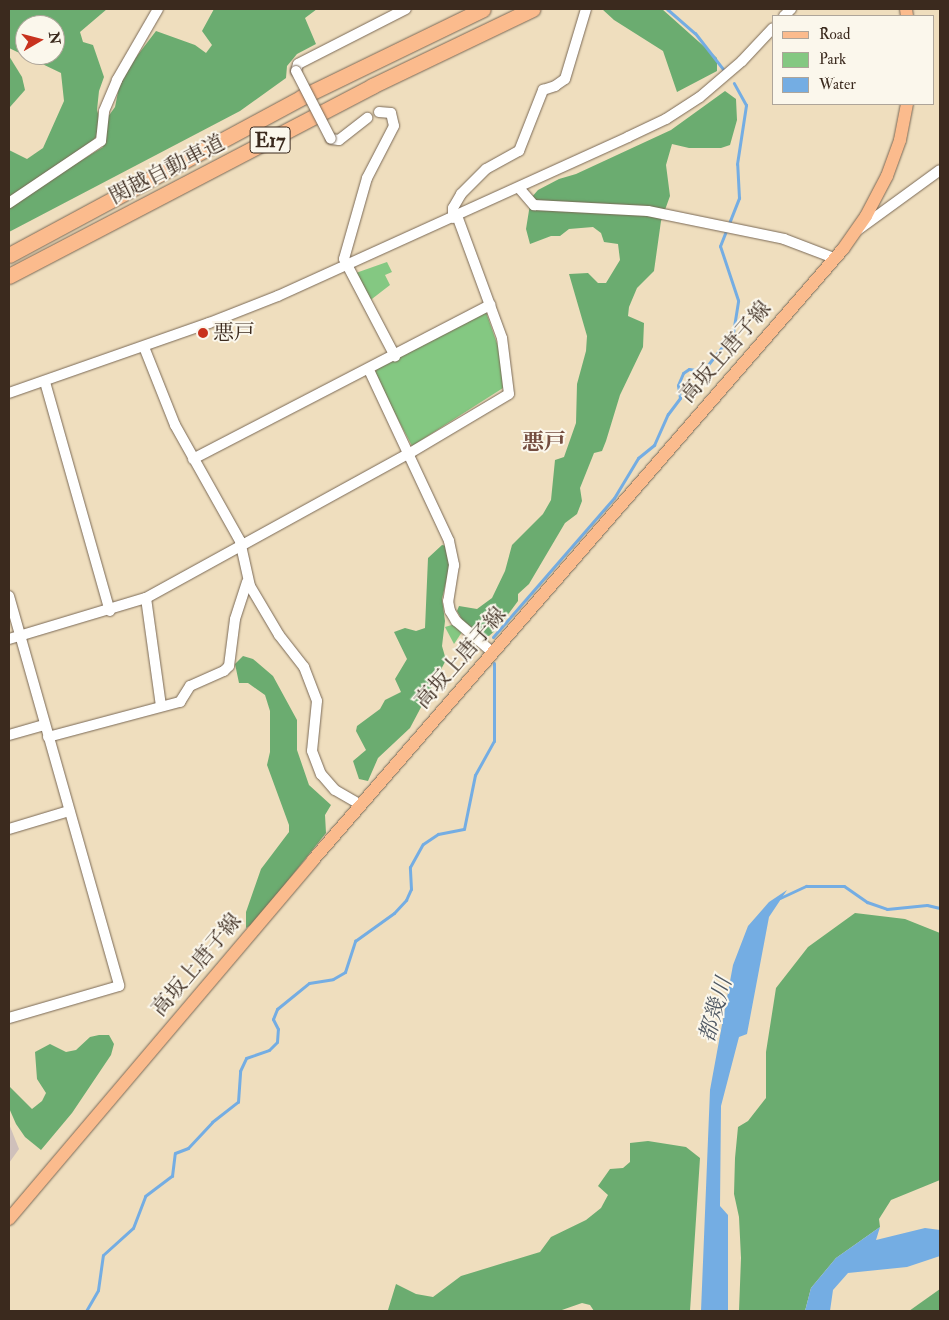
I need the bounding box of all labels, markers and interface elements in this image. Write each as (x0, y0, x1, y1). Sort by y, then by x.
north arrow (15, 15, 65, 65)
legend (772, 15, 934, 105)
text: Road (819, 25, 850, 44)
text: N (45, 31, 64, 45)
text: Park (819, 50, 846, 69)
text: Water (819, 75, 856, 94)
road number: E17 (249, 122, 291, 158)
street label: 関越自動車道 (105, 130, 229, 210)
street label: 高坂上唐子線 (675, 296, 777, 408)
place label: 悪戸 (213, 320, 255, 346)
marker: 悪戸 (197, 327, 209, 339)
district label: 悪戸 (522, 430, 566, 456)
street label: 高坂上唐子線 (410, 602, 512, 714)
street label: 高坂上唐子線 (147, 909, 247, 1021)
water label: 都幾川 (694, 975, 738, 1045)

